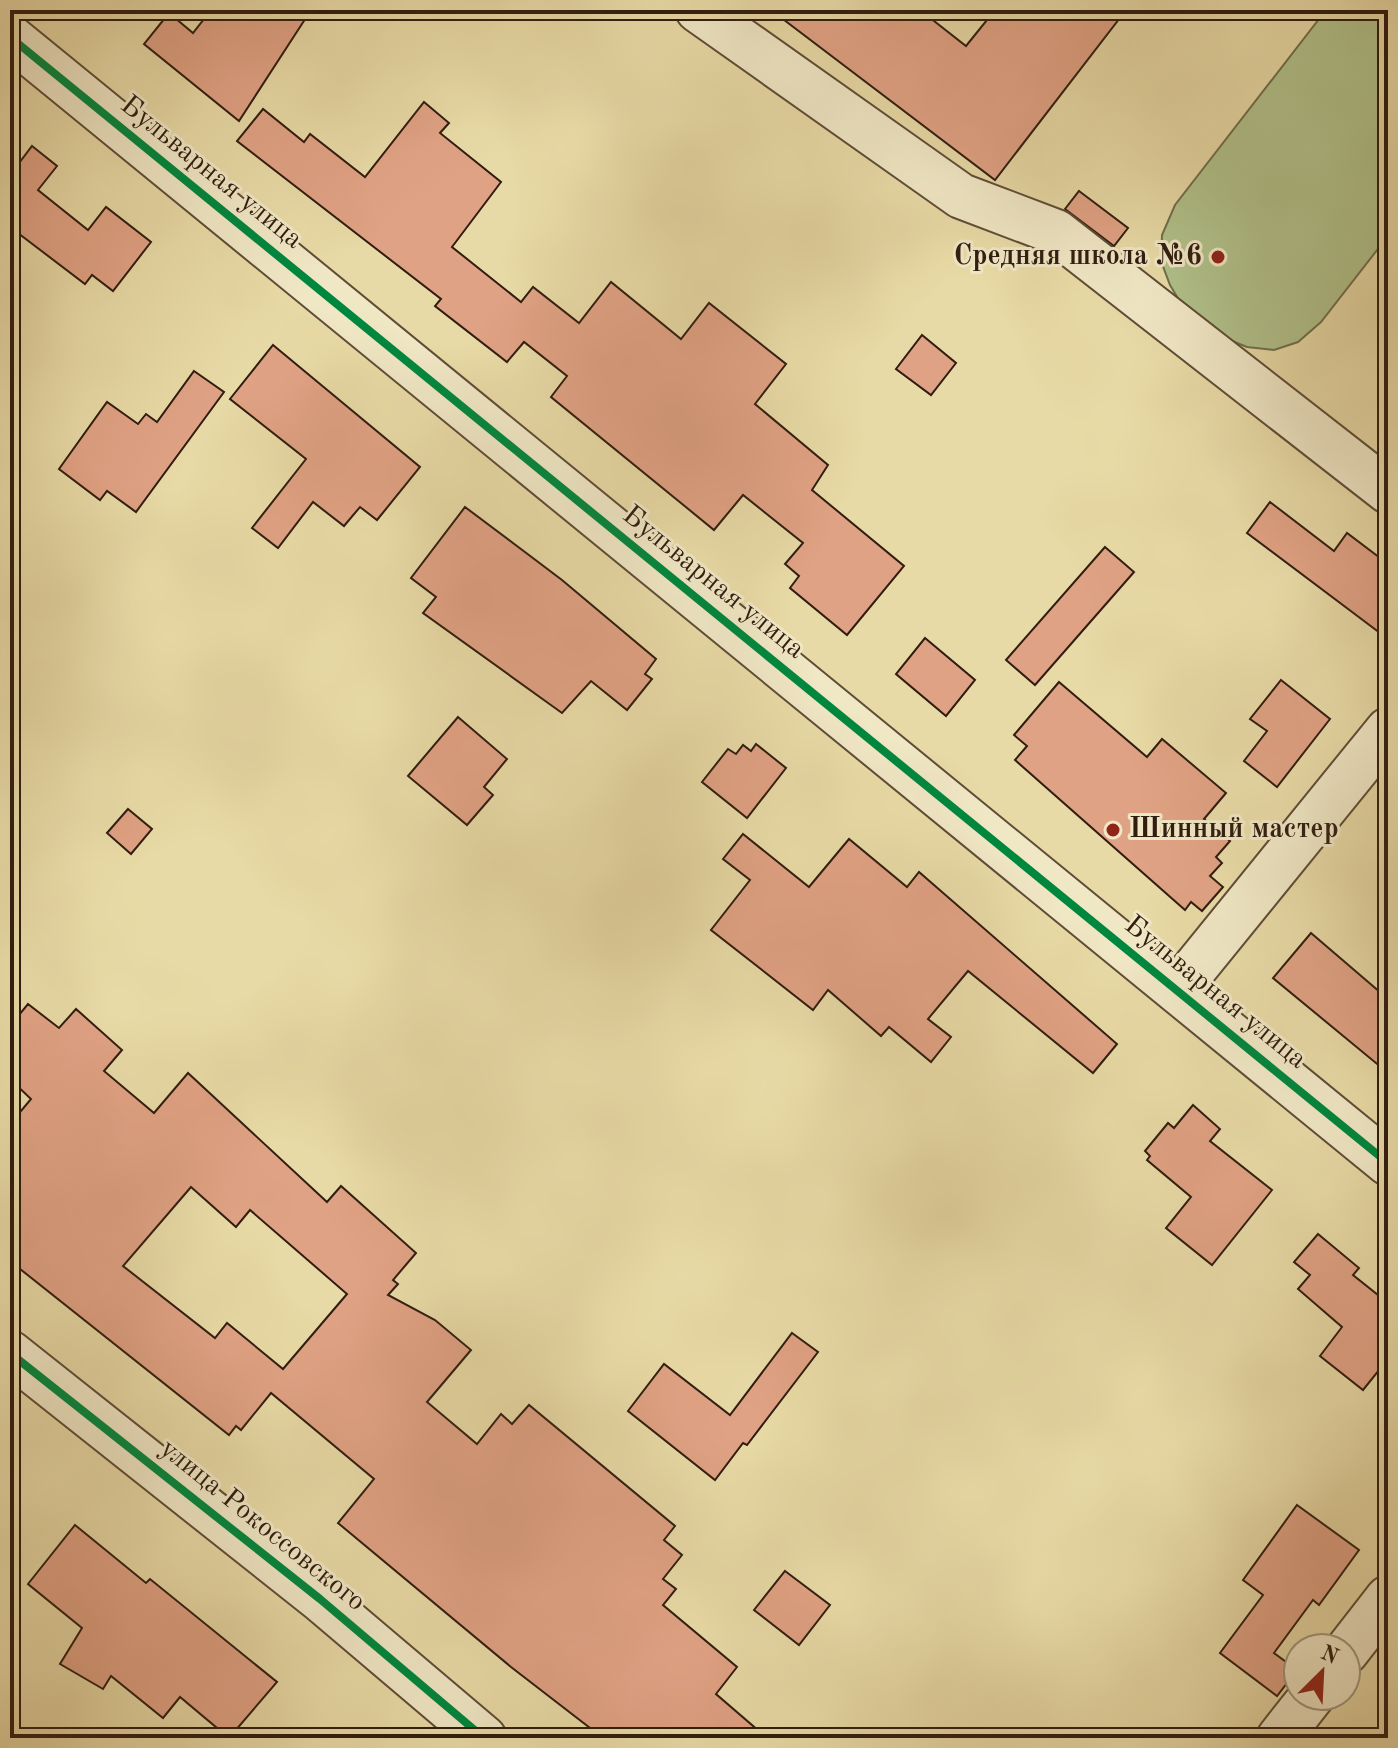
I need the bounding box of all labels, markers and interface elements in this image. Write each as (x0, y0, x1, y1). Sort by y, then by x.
street label: Бульварная улица (115, 91, 307, 255)
place label: Средняя школа №6 (954, 242, 1202, 271)
marker: Средняя школа №6 (1209, 248, 1227, 266)
street label: Бульварная улица (617, 501, 809, 665)
place label: Шинный мастер (1129, 816, 1339, 844)
marker: Шинный мастер (1104, 821, 1122, 839)
street label: Бульварная улица (1119, 911, 1311, 1075)
street label: улица Рокоссовского (154, 1435, 370, 1617)
north arrow (1282, 1632, 1362, 1712)
text: N (1317, 1642, 1342, 1669)

